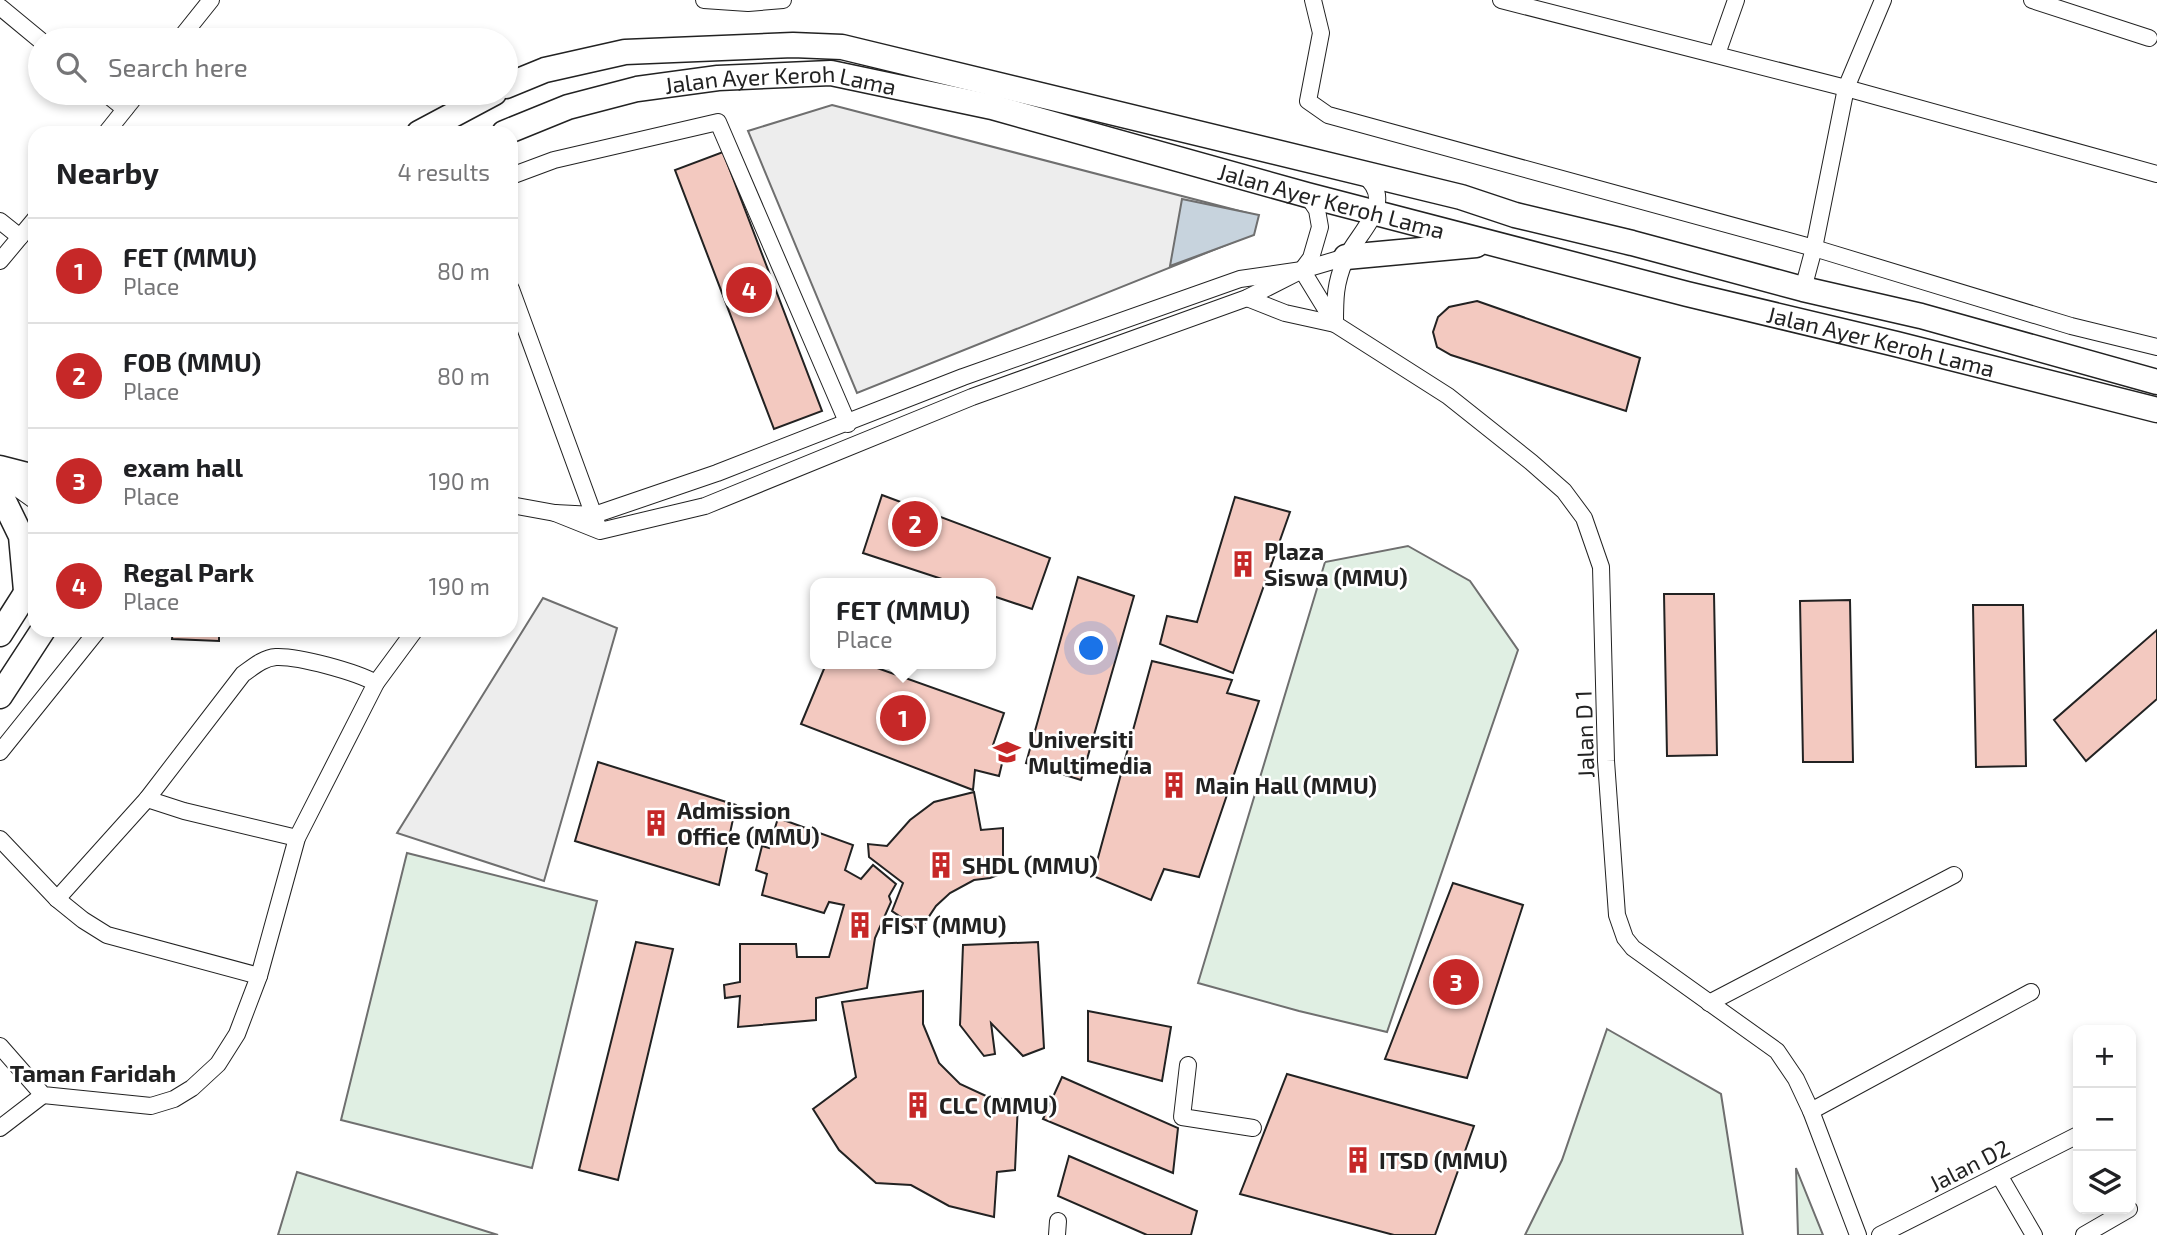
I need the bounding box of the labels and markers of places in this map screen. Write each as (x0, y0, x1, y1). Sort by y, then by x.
pin: 4 (726, 264, 772, 316)
pin: 2 (892, 498, 938, 550)
place label: Plaza Siswa (MMU) (1264, 537, 1408, 591)
building icon: Plaza Siswa (MMU) (1228, 549, 1258, 579)
pin: 1 (880, 692, 926, 744)
place label: Universiti Multimedia (1028, 725, 1152, 779)
school or university icon: Universiti Multimedia (992, 737, 1022, 767)
building icon: Main Hall (MMU) (1159, 770, 1189, 800)
place label: Main Hall (MMU) (1195, 771, 1377, 799)
place label: Admission Office (MMU) (677, 796, 820, 850)
building icon: Admission Office (MMU) (641, 808, 671, 838)
building icon: SHDL (MMU) (926, 850, 956, 880)
place label: SHDL (MMU) (962, 851, 1098, 879)
building icon: FIST (MMU) (845, 910, 875, 940)
place label: FIST (MMU) (881, 911, 1006, 939)
pin: 3 (1433, 956, 1479, 1008)
building icon: CLC (MMU) (903, 1090, 933, 1120)
place label: CLC (MMU) (939, 1091, 1057, 1119)
building icon: ITSD (MMU) (1343, 1145, 1373, 1175)
place label: ITSD (MMU) (1379, 1146, 1508, 1174)

